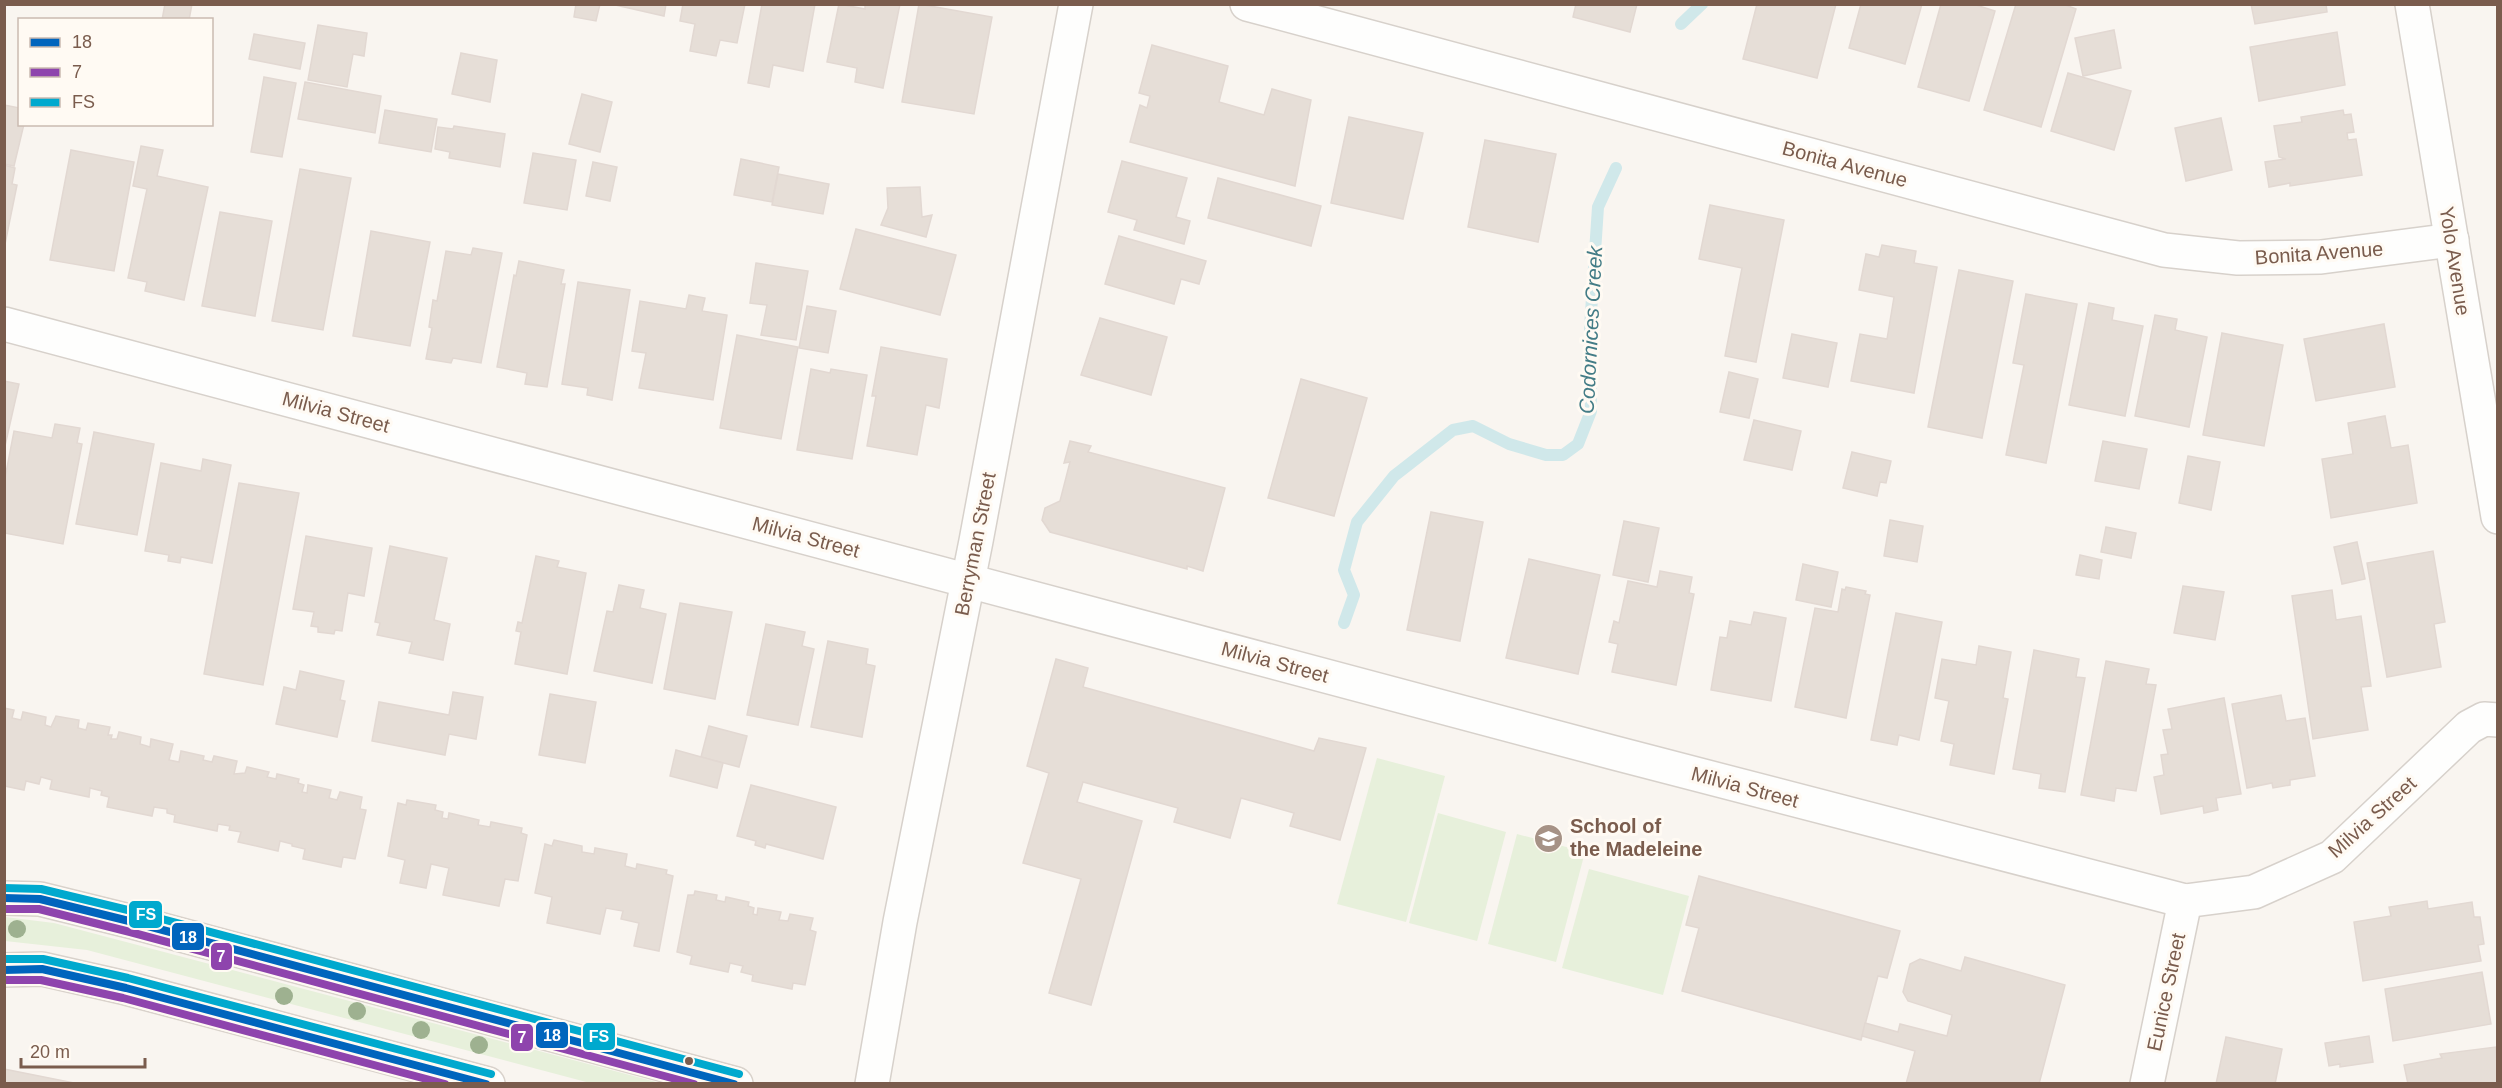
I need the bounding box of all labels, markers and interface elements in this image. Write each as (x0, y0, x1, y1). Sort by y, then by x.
legend (18, 18, 213, 126)
text: 18 (72, 32, 92, 52)
text: 7 (72, 62, 82, 82)
text: FS (72, 92, 95, 112)
street label: Bonita Avenue (1780, 137, 1910, 191)
street label: Yolo Avenue (2436, 205, 2474, 317)
street label: Bonita Avenue (2254, 238, 2384, 268)
water label: Codornices Creek (1575, 244, 1606, 414)
street label: Milvia Street (280, 387, 392, 437)
street label: Berryman Street (950, 470, 1000, 618)
street label: Milvia Street (750, 512, 862, 562)
street label: Milvia Street (1219, 637, 1331, 687)
street label: Milvia Street (1689, 762, 1801, 812)
street label: Milvia Street (2324, 772, 2421, 862)
place label: School of the Madeleine (1570, 815, 1702, 860)
school or university icon: School of the Madeleine (1533, 822, 1565, 854)
line badge: FS (128, 900, 163, 929)
text: FS (136, 906, 157, 923)
line badge: 18 (171, 922, 205, 951)
text: 18 (179, 929, 197, 946)
street label: Eunice Street (2143, 931, 2189, 1053)
line badge: 7 (210, 942, 233, 971)
text: 7 (217, 948, 226, 965)
line badge: 18 (535, 1021, 569, 1049)
line badge: FS (582, 1022, 616, 1051)
line badge: 7 (510, 1023, 534, 1052)
text: 18 (543, 1027, 561, 1044)
text: FS (589, 1028, 610, 1045)
text: 7 (518, 1029, 527, 1046)
scale bar (21, 1031, 146, 1069)
text: 20 m (30, 1042, 70, 1062)
unlabelled marker (683, 1055, 695, 1067)

